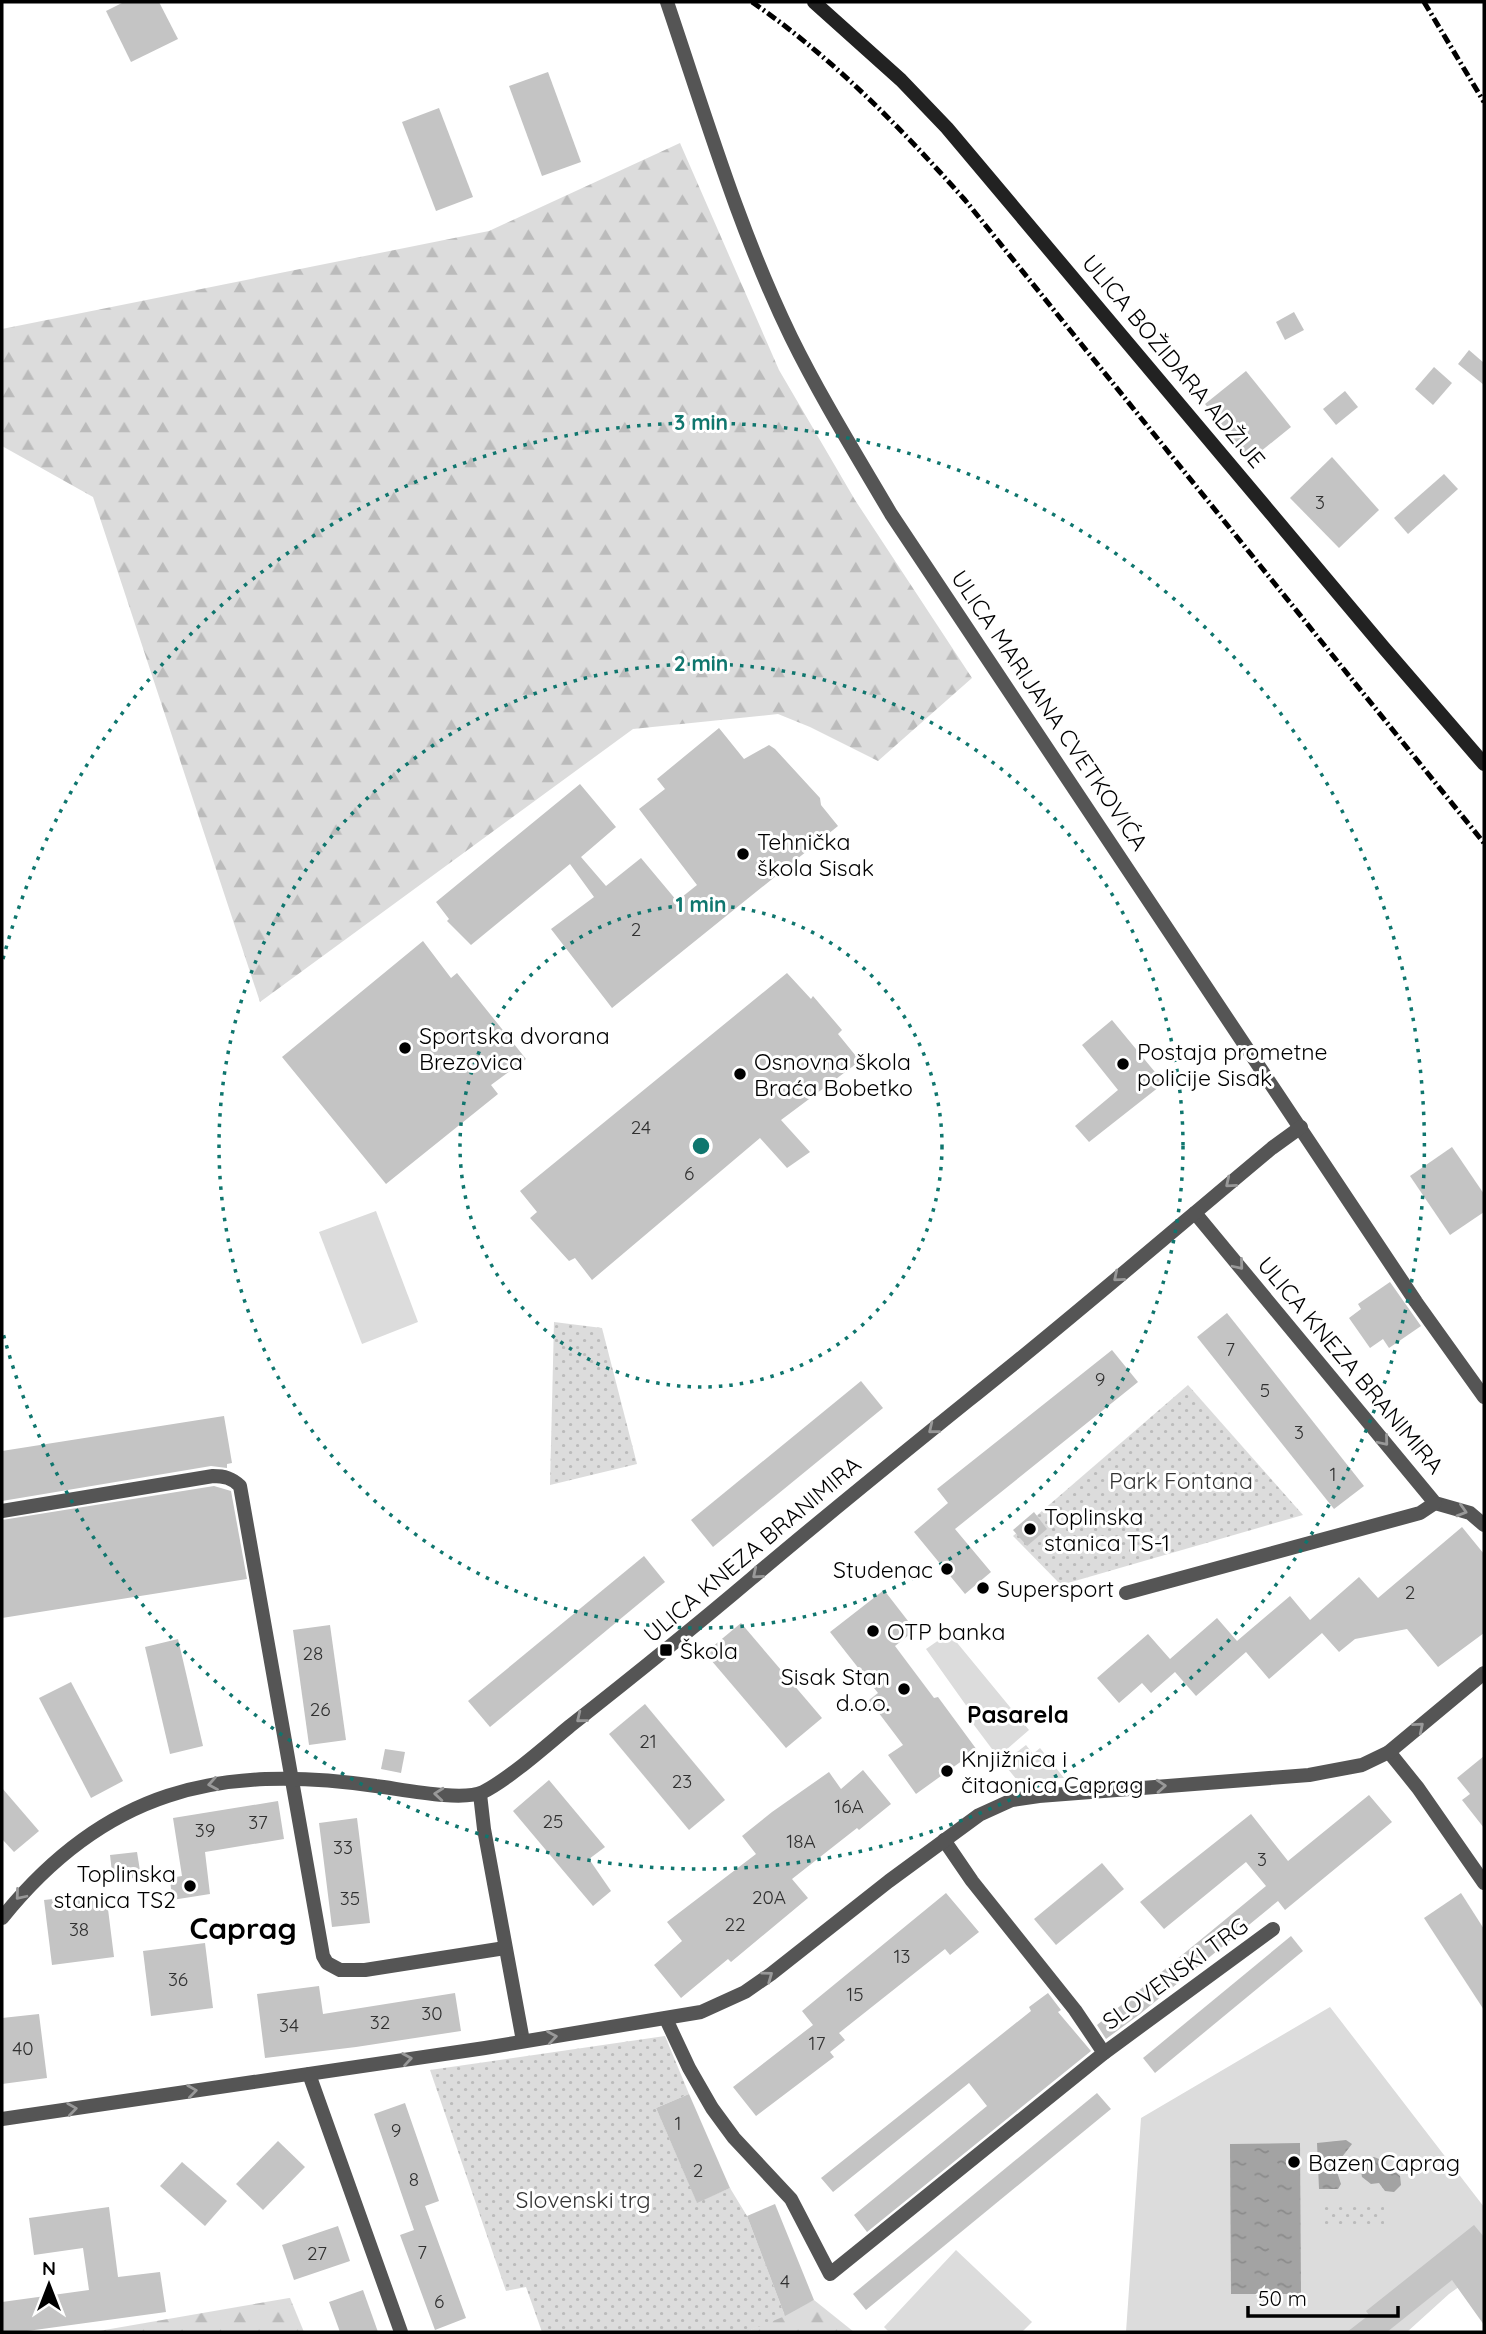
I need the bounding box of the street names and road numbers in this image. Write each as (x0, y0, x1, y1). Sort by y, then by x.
street label: ULICA BOŽIDARA ADŽIJE (1076, 248, 1272, 474)
street label: ULICA MARIJANA CVETKOVIĆA (945, 564, 1155, 856)
street label: ULICA KNEZA BRANIMIRA (1252, 1250, 1450, 1480)
street label: ULICA KNEZA BRANIMIRA (637, 1450, 867, 1648)
street label: SLOVENSKI TRG (1097, 1910, 1253, 2036)

